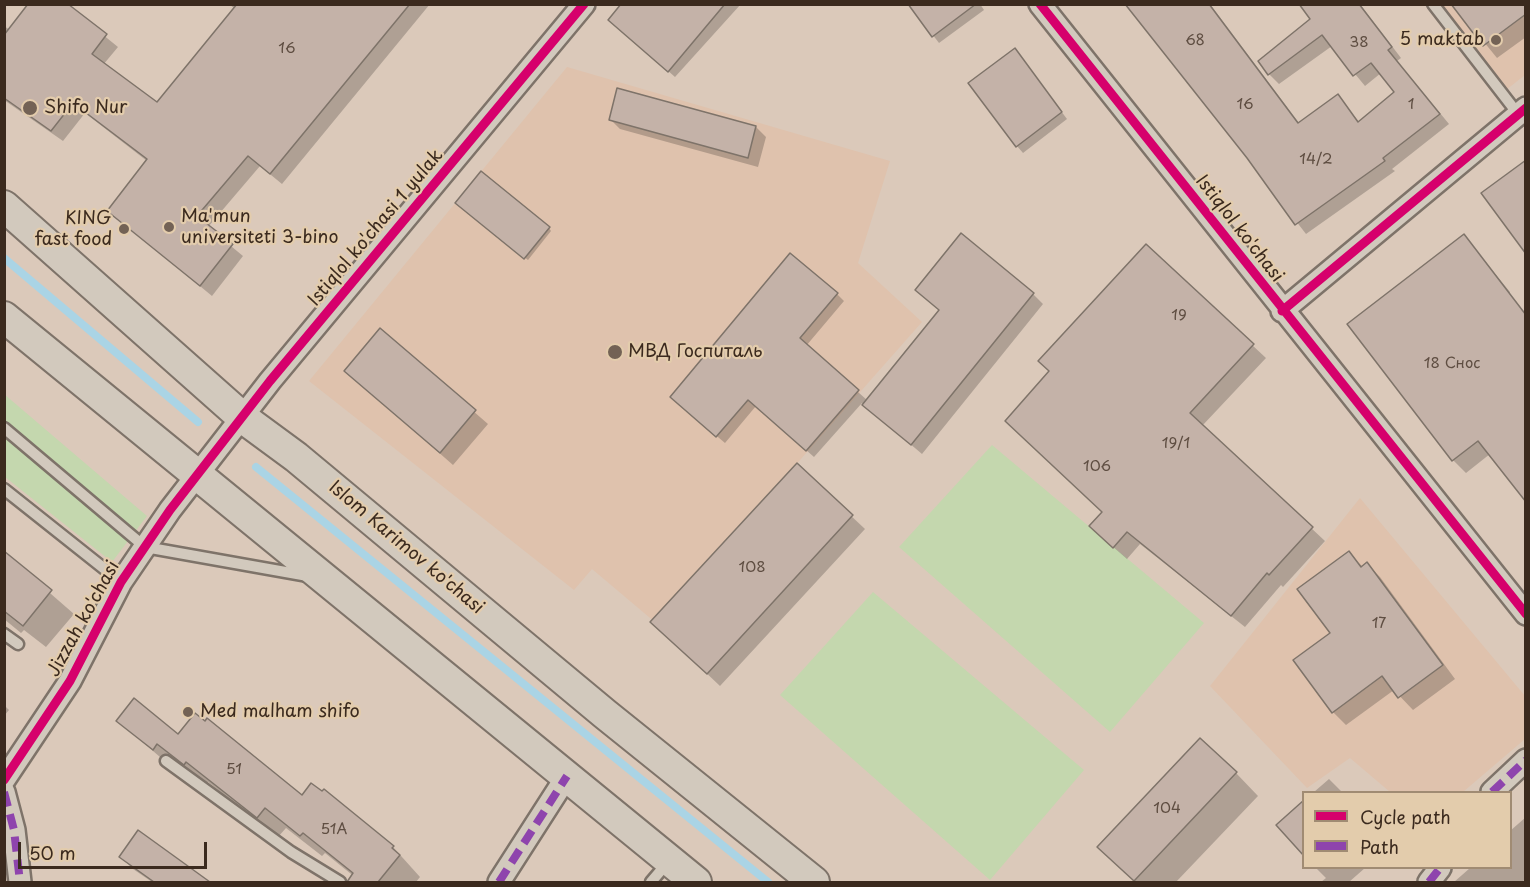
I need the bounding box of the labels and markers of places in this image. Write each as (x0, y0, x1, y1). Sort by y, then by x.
place label: 5 maktab (1399, 29, 1484, 51)
marker: 5 maktab (1489, 33, 1503, 47)
place label: Shifo Nur (44, 97, 127, 119)
marker: Shifo Nur (21, 99, 39, 117)
place label: Ma'mun universiteti 3-bino (181, 206, 338, 248)
place label: KING fast food (35, 208, 112, 250)
marker: Ma'mun universiteti 3-bino (162, 220, 176, 234)
marker: KING fast food (117, 222, 131, 236)
place label: МВД Госпиталь (628, 341, 763, 363)
marker: МВД Госпиталь (606, 343, 624, 361)
place label: Med malham shifo (200, 701, 360, 723)
marker: Med malham shifo (181, 705, 195, 719)

